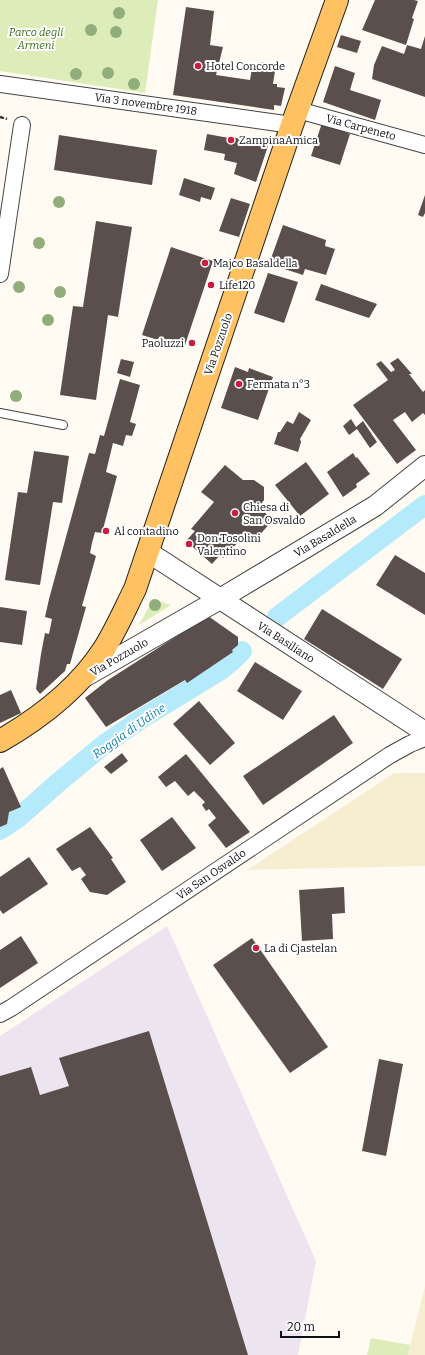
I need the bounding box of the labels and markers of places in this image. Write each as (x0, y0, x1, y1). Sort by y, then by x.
place label: Hotel Concorde (206, 60, 285, 73)
marker: Hotel Concorde (193, 61, 203, 71)
place label: ZampinaAmica (239, 134, 318, 147)
marker: ZampinaAmica (226, 135, 236, 145)
place label: Majco Basaldella (213, 257, 298, 270)
marker: Majco Basaldella (200, 258, 210, 268)
place label: Life120 (219, 279, 255, 292)
marker: Life120 (206, 280, 216, 290)
place label: Paoluzzi (142, 337, 185, 350)
marker: Paoluzzi (187, 338, 197, 348)
place label: Fermata n°3 (247, 378, 310, 391)
marker: Fermata n°3 (234, 379, 244, 389)
place label: Chiesa di San Osvaldo (243, 501, 305, 527)
marker: Chiesa di San Osvaldo (230, 508, 240, 518)
place label: Al contadino (114, 525, 179, 538)
marker: Al contadino (101, 526, 111, 536)
place label: Don Tosolini Valentino (197, 532, 262, 558)
marker: Don Tosolini Valentino (184, 539, 194, 549)
place label: La di Cjastelan (264, 942, 337, 955)
marker: La di Cjastelan (251, 943, 261, 953)

